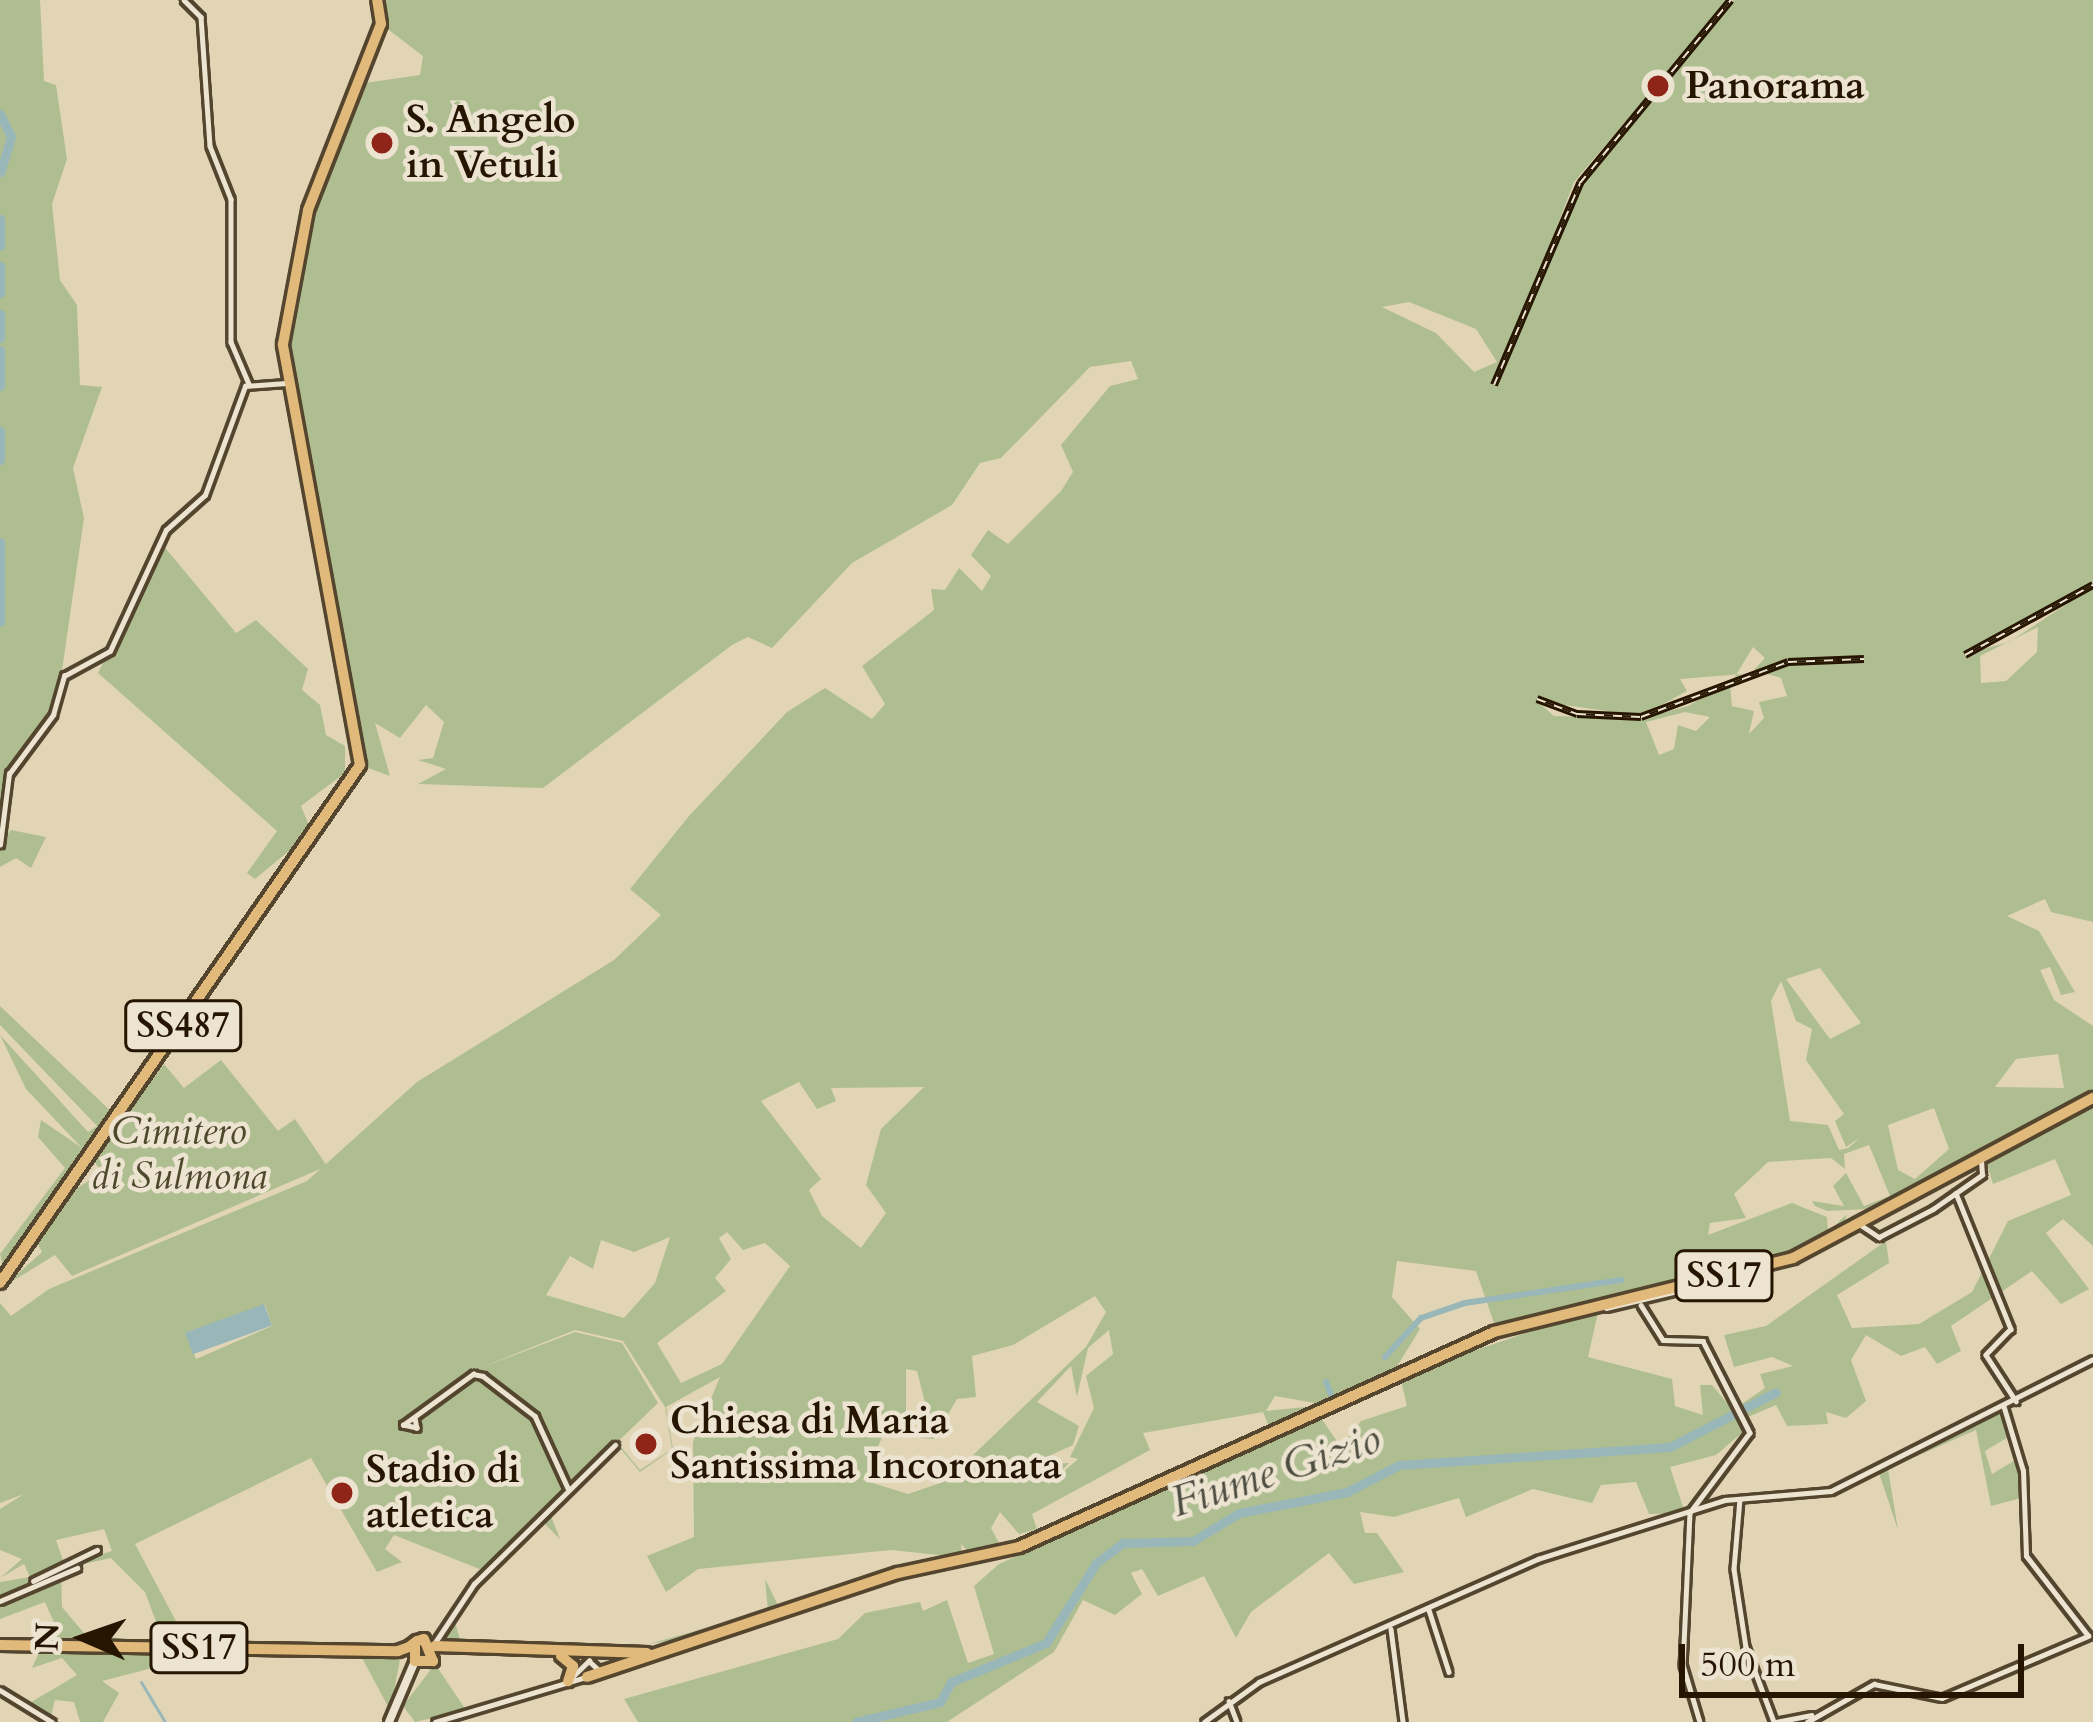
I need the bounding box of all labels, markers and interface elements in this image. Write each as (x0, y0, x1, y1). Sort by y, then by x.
place label: Panorama (1685, 63, 1865, 109)
marker: Panorama (1642, 70, 1674, 102)
place label: S. Angelo in Vetuli (406, 98, 576, 189)
marker: S. Angelo in Vetuli (369, 130, 395, 156)
road number: SS487 (123, 996, 243, 1056)
park label: Cimitero di Sulmona (91, 1109, 267, 1200)
road number: SS17 (1673, 1246, 1775, 1306)
place label: Chiesa di Maria Santissima Incoronata (670, 1399, 1062, 1490)
water label: Fiume Gizio (1165, 1414, 1387, 1528)
marker: Chiesa di Maria Santissima Incoronata (633, 1431, 659, 1457)
place label: Stadio di atletica (366, 1448, 520, 1539)
marker: Stadio di atletica (329, 1480, 355, 1506)
north arrow (24, 1578, 144, 1698)
road number: SS17 (148, 1618, 250, 1678)
scale bar (1685, 1620, 2030, 1694)
text: N (25, 1622, 71, 1652)
text: 500 m (1700, 1640, 1795, 1689)

